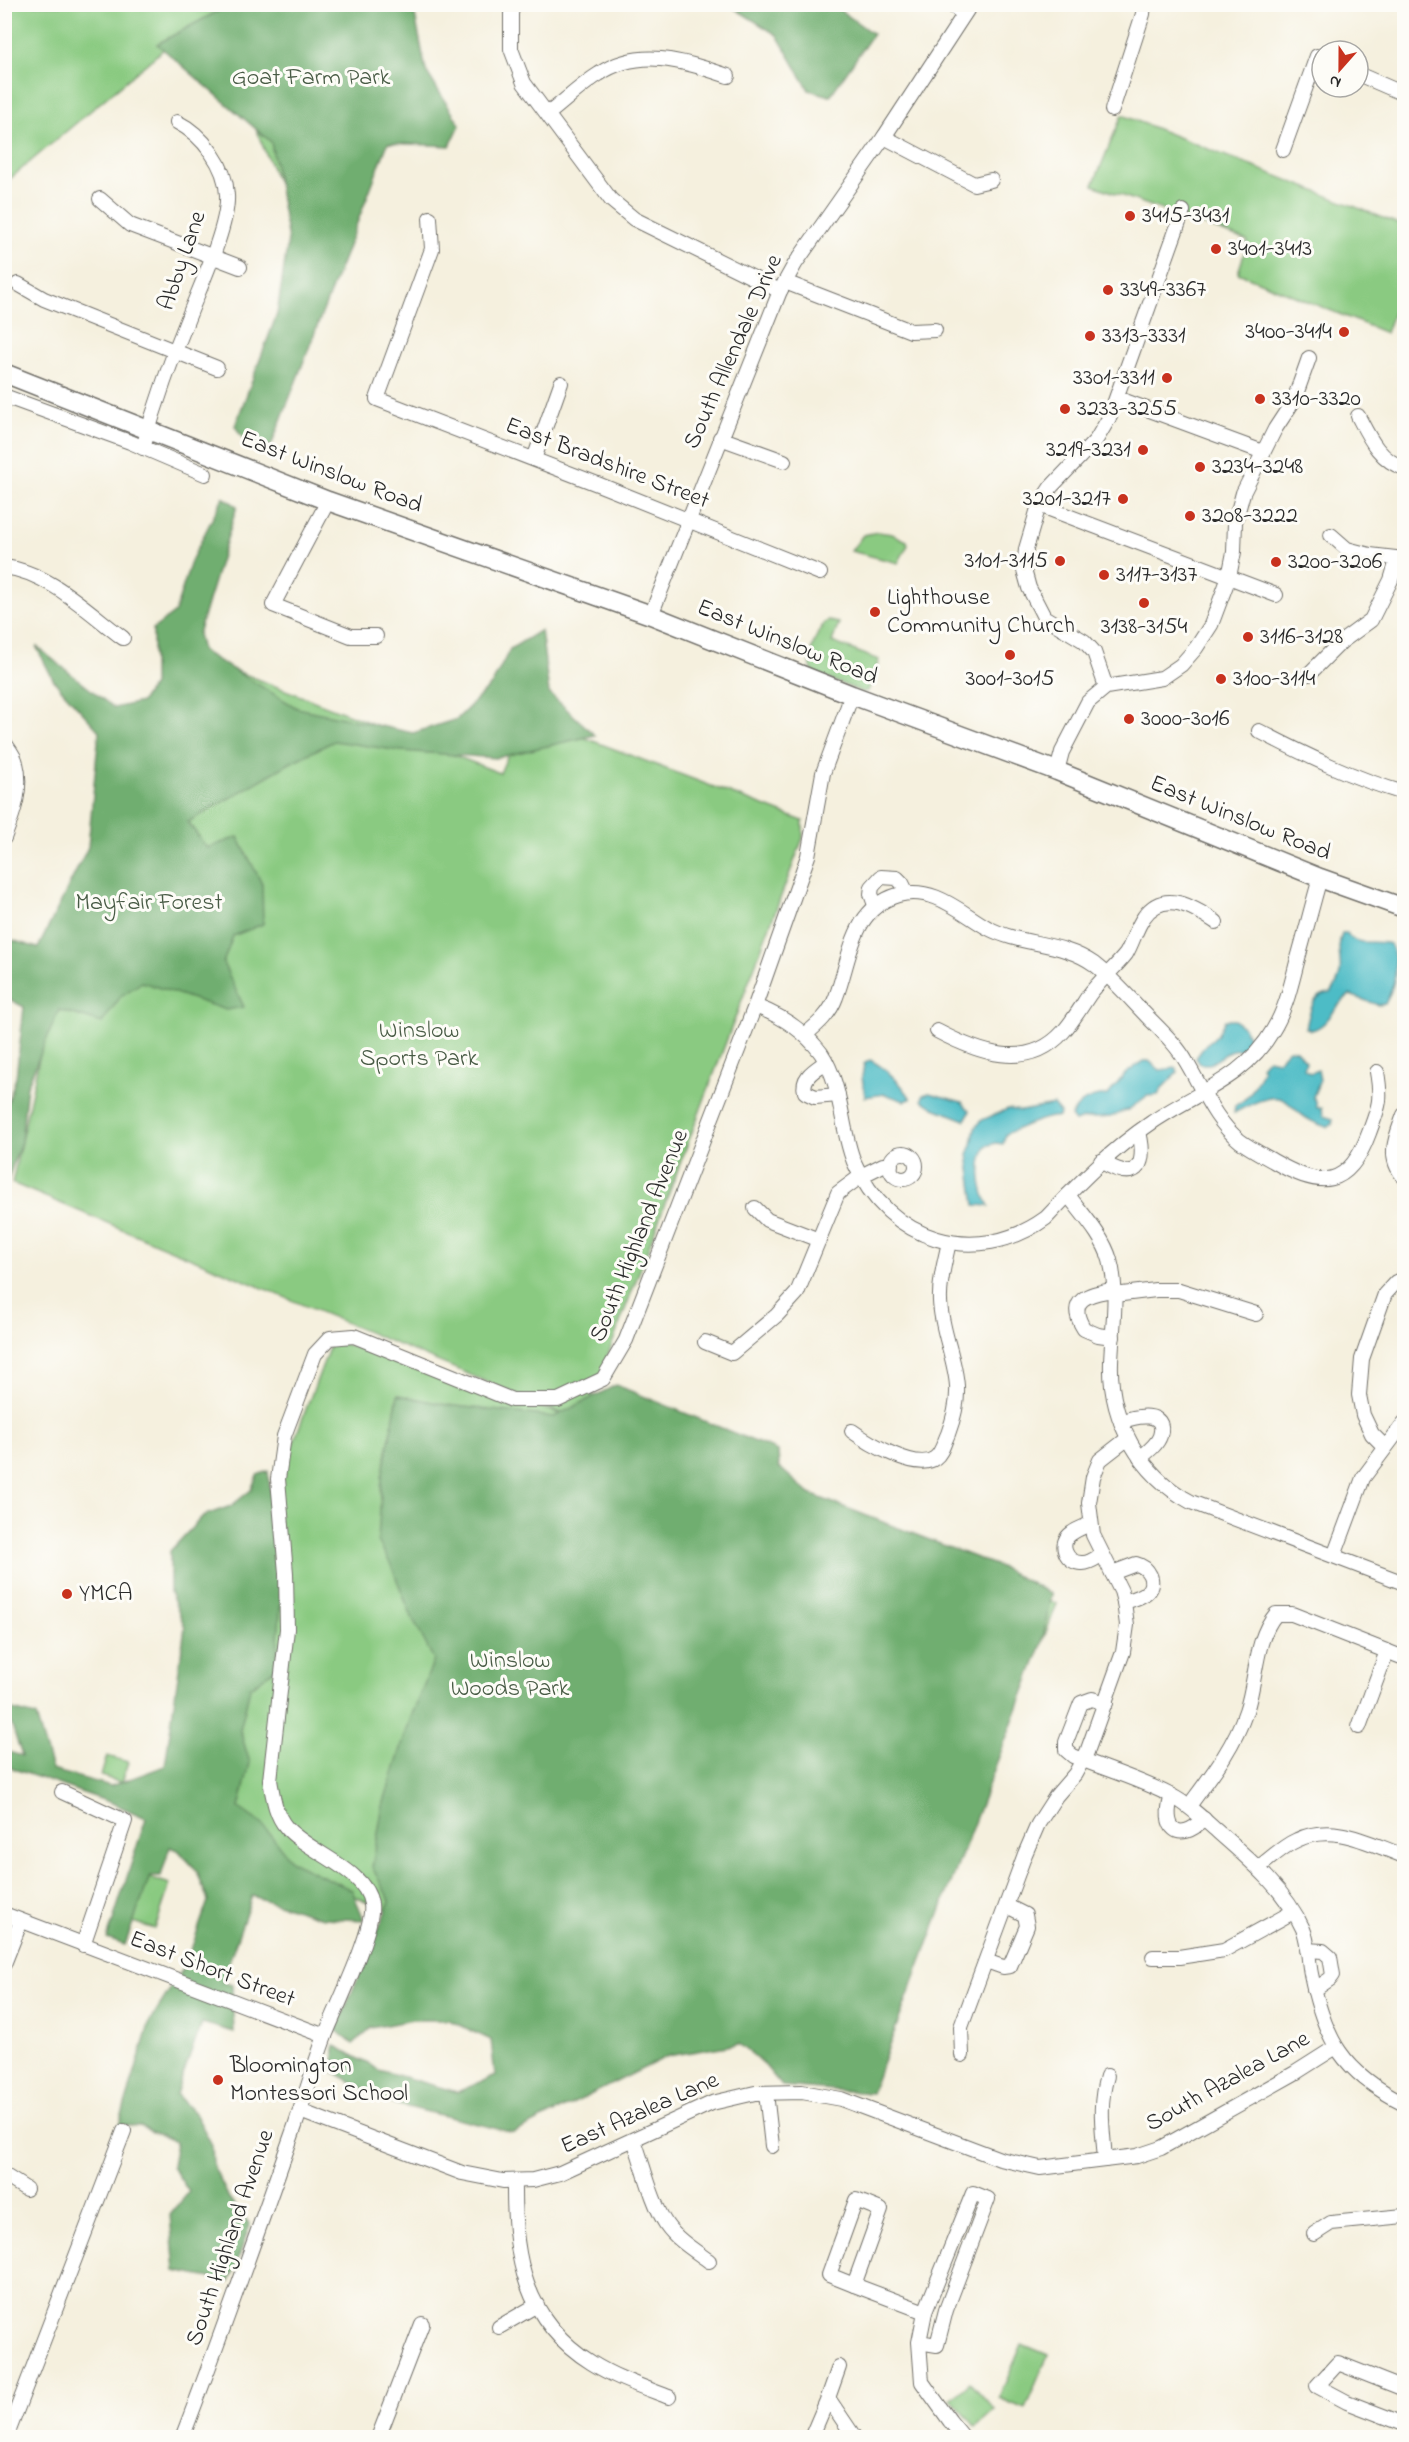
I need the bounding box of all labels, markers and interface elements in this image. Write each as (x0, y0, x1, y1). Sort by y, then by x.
north arrow (1310, 39, 1370, 99)
park label: Goat Farm Park (232, 61, 391, 96)
text: N (1326, 68, 1345, 94)
place label: 3415-3431 (1142, 199, 1230, 234)
street label: Abby Lane (150, 206, 217, 316)
marker: 3415-3431 (1123, 209, 1137, 223)
place label: 3401-3413 (1228, 232, 1312, 267)
marker: 3401-3413 (1209, 242, 1223, 256)
street label: South Allendale Drive (675, 249, 793, 455)
place label: 3349-3367 (1120, 273, 1206, 308)
marker: 3349-3367 (1101, 283, 1115, 297)
place label: 3400-3414 (1245, 315, 1332, 350)
place label: 3313-3331 (1102, 319, 1186, 354)
marker: 3400-3414 (1337, 325, 1351, 339)
marker: 3313-3331 (1083, 329, 1097, 343)
place label: 3301-3311 (1073, 361, 1155, 396)
marker: 3301-3311 (1160, 371, 1174, 385)
place label: 3310-3320 (1272, 382, 1361, 417)
place label: 3233-3255 (1077, 392, 1177, 427)
marker: 3310-3320 (1253, 392, 1267, 406)
marker: 3233-3255 (1058, 402, 1072, 416)
street label: East Bradshire Street (500, 409, 714, 519)
street label: East Winslow Road (235, 422, 428, 524)
place label: 3219-3231 (1046, 433, 1131, 468)
marker: 3219-3231 (1136, 443, 1150, 457)
place label: 3234-3248 (1212, 450, 1303, 485)
marker: 3234-3248 (1193, 460, 1207, 474)
place label: 3201-3217 (1023, 482, 1111, 517)
marker: 3201-3217 (1116, 492, 1130, 506)
place label: 3208-3222 (1202, 499, 1298, 534)
marker: 3208-3222 (1183, 509, 1197, 523)
place label: 3101-3115 (965, 544, 1048, 579)
place label: 3200-3206 (1288, 545, 1383, 580)
marker: 3101-3115 (1053, 554, 1067, 568)
marker: 3200-3206 (1269, 555, 1283, 569)
place label: 3117-3137 (1116, 558, 1198, 593)
marker: 3117-3137 (1097, 568, 1111, 582)
place label: Lighthouse Community Church (887, 581, 1075, 645)
street label: East Winslow Road (691, 591, 883, 695)
marker: 3138-3154 (1137, 596, 1151, 610)
marker: Lighthouse Community Church (868, 605, 882, 619)
place label: 3138-3154 (1101, 610, 1187, 645)
place label: 3116-3128 (1260, 620, 1343, 655)
marker: 3116-3128 (1241, 630, 1255, 644)
marker: 3001-3015 (1003, 648, 1017, 662)
place label: 3001-3015 (966, 662, 1055, 697)
place label: 3100-3114 (1233, 662, 1315, 697)
marker: 3100-3114 (1214, 672, 1228, 686)
place label: 3000-3016 (1141, 702, 1230, 737)
marker: 3000-3016 (1122, 712, 1136, 726)
street label: East Winslow Road (1144, 767, 1336, 871)
park label: Mayfair Forest (75, 886, 223, 922)
park label: Winslow Sports Park (360, 1014, 478, 1077)
street label: South Highland Avenue (581, 1124, 699, 1348)
place label: YMCA (79, 1577, 133, 1612)
marker: YMCA (60, 1587, 74, 1601)
park label: Winslow Woods Park (451, 1644, 570, 1707)
street label: East Short Street (124, 1922, 300, 2018)
street label: South Azalea Lane (1139, 2022, 1317, 2142)
place label: Bloomington Montessori School (229, 2049, 408, 2112)
street label: East Azalea Lane (555, 2063, 725, 2165)
marker: Bloomington Montessori School (211, 2073, 225, 2087)
street label: South Highland Avenue (178, 2125, 285, 2351)

